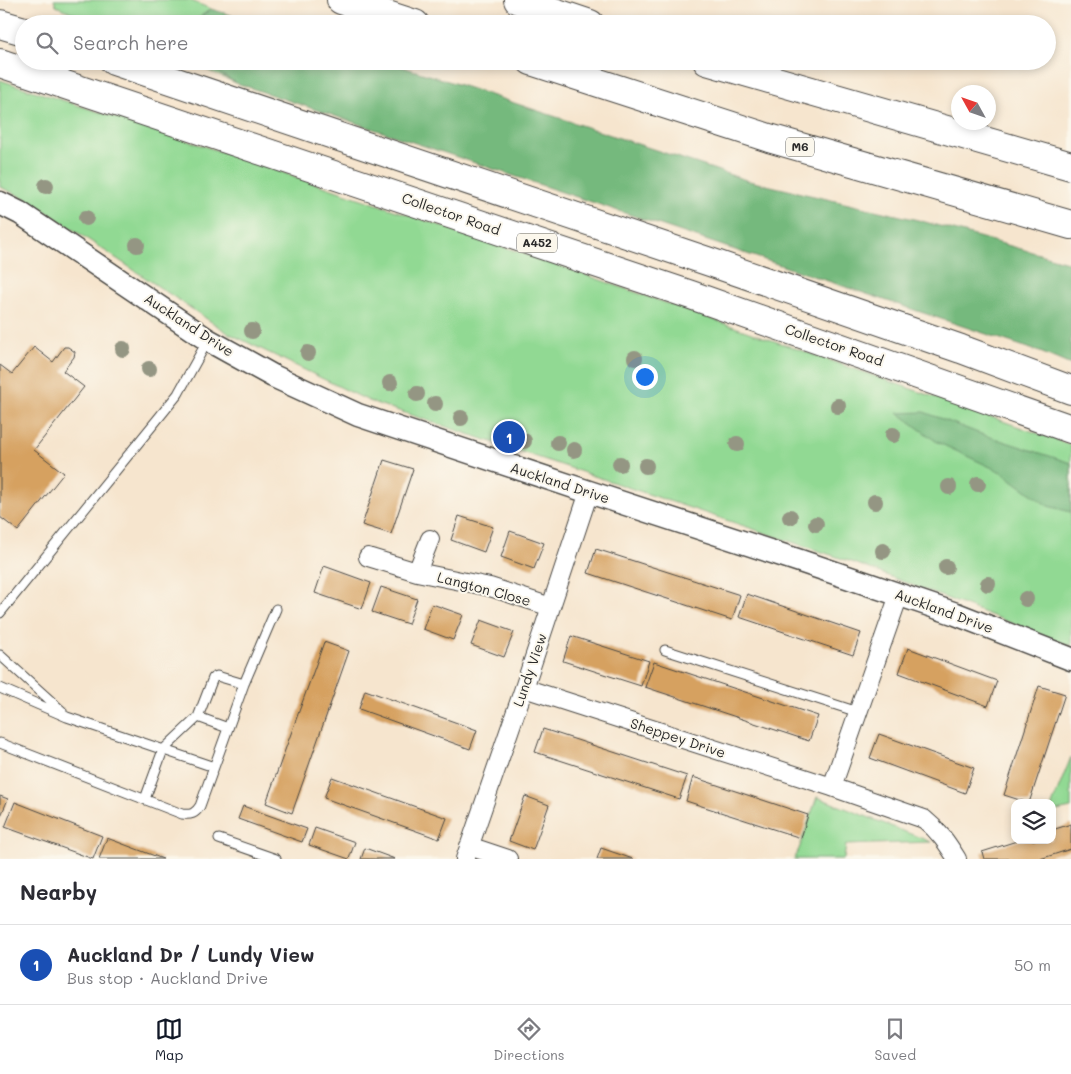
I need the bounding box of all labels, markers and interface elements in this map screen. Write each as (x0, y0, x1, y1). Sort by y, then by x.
search box (15, 15, 1056, 70)
icon: search (33, 29, 61, 57)
text: Search here (73, 30, 189, 55)
north arrow (951, 85, 996, 130)
road number: M6 (786, 138, 814, 156)
street label: Collector Road (399, 188, 503, 239)
road number: A452 (517, 234, 557, 252)
street label: Auckland Drive (141, 288, 238, 361)
street label: Collector Road (782, 319, 886, 370)
your location (632, 364, 658, 390)
pin: 1 (493, 418, 525, 456)
street label: Auckland Drive (508, 458, 612, 508)
street label: Langton Close (435, 567, 533, 610)
street label: Auckland Drive (892, 584, 996, 637)
street label: Lundy View (508, 631, 551, 709)
street label: Sheppey Drive (628, 713, 728, 762)
map controls (1011, 799, 1056, 844)
button: layers (1011, 799, 1056, 844)
text: Nearby (20, 878, 97, 905)
text: Auckland Dr / Lundy View (67, 942, 315, 967)
text: 1 (32, 954, 40, 975)
text: 50 m (1014, 954, 1051, 975)
text: Bus stop · Auckland Drive (67, 967, 268, 988)
tab: Map (155, 1015, 183, 1064)
tab: Directions (493, 1015, 565, 1064)
tab: Saved (874, 1015, 916, 1064)

